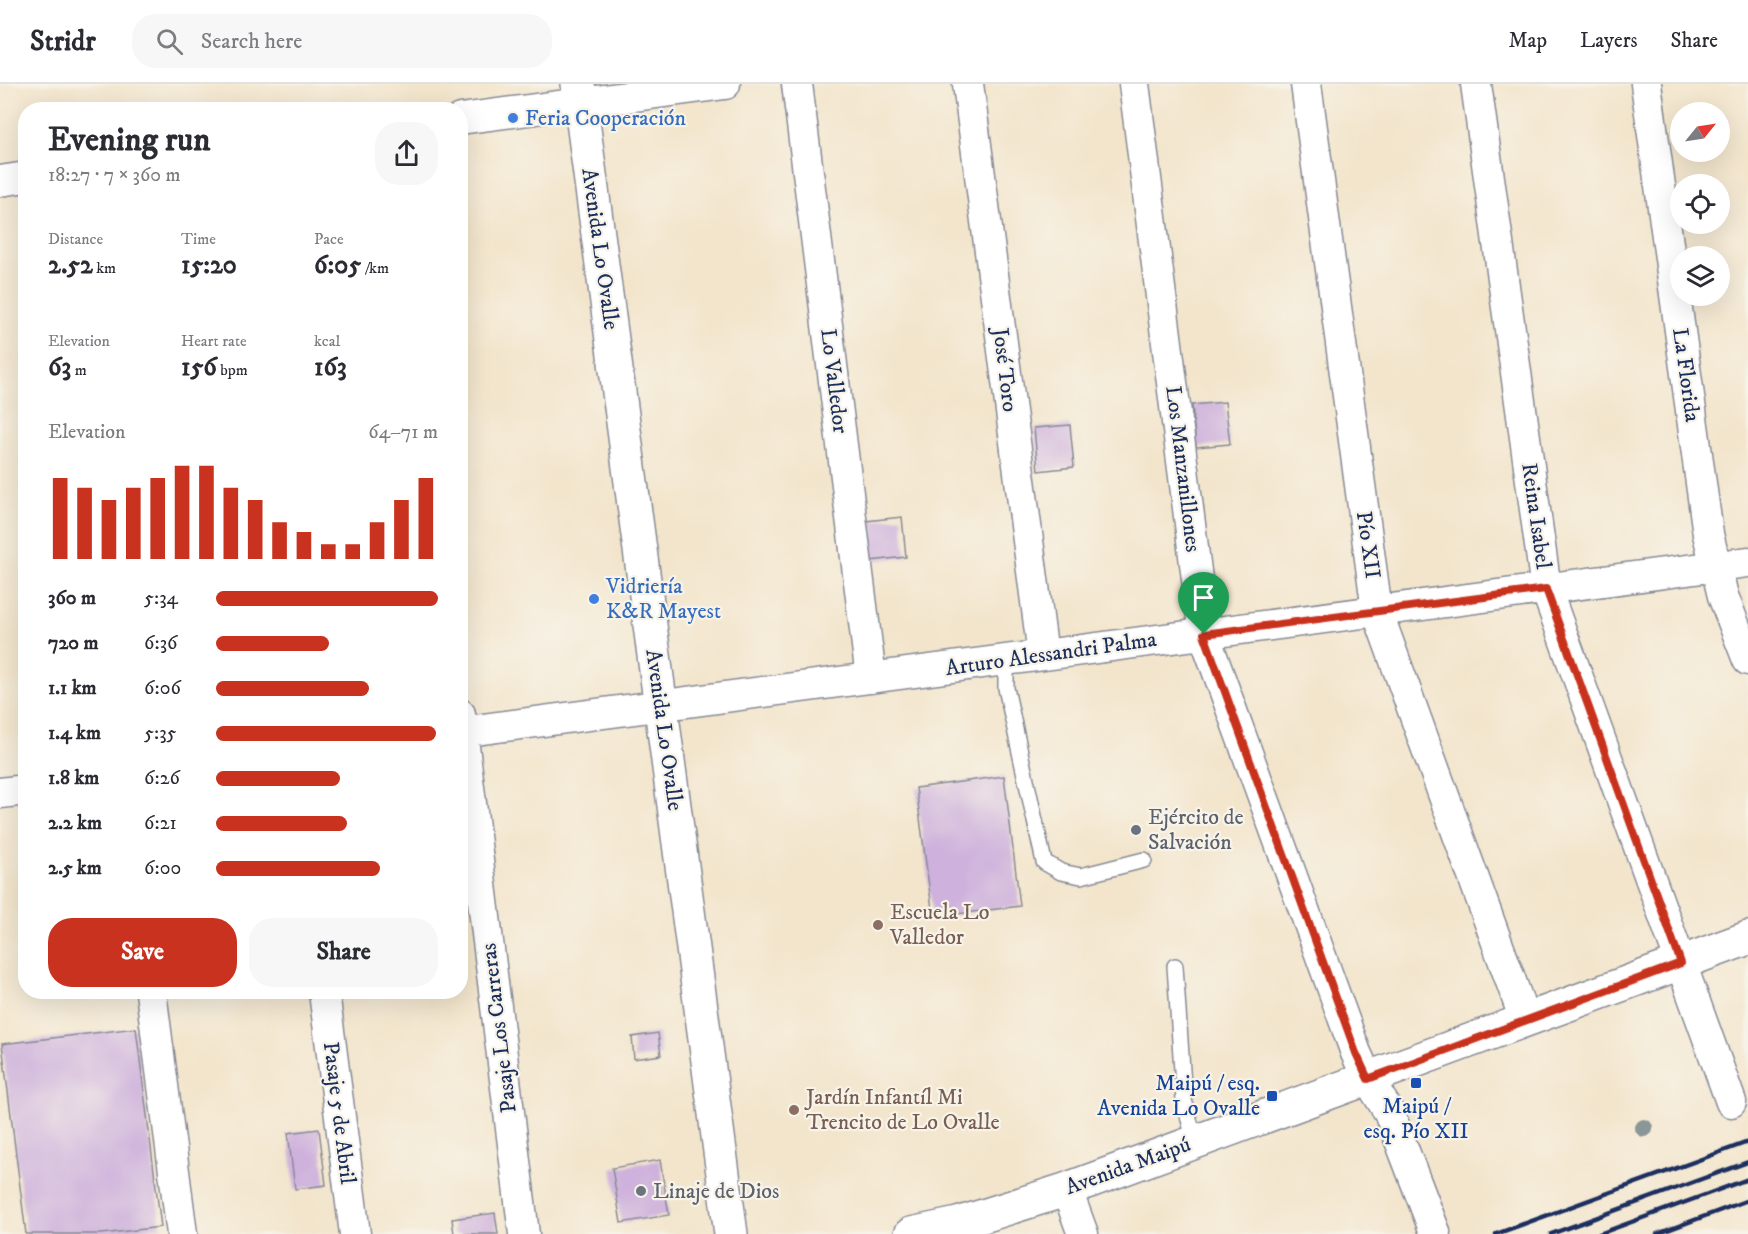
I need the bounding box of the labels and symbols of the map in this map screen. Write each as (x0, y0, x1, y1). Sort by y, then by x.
north arrow (1670, 102, 1730, 162)
place label: Feria Cooperación (525, 105, 687, 132)
marker: Feria Cooperación (506, 111, 520, 125)
street label: Avenida Lo Ovalle (575, 167, 625, 331)
street label: José Toro (986, 325, 1024, 413)
street label: La Florida (1666, 326, 1706, 424)
street label: Lo Valledor (814, 327, 854, 436)
street label: Los Manzanillones (1159, 384, 1207, 554)
street label: Reina Isabel (1515, 461, 1557, 571)
street label: Pío XII (1350, 510, 1386, 580)
pin (1178, 572, 1229, 634)
place label: Vidriería K&R Mayest (605, 573, 721, 625)
marker: Vidriería K&R Mayest (587, 592, 601, 606)
street label: Arturo Alessandri Palma (944, 626, 1159, 682)
street label: Avenida Lo Ovalle (639, 648, 689, 812)
place label: Ejército de Salvación (1148, 804, 1244, 856)
marker: Ejército de Salvación (1129, 823, 1143, 837)
place label: Escuela Lo Valledor (889, 899, 989, 951)
marker: Escuela Lo Valledor (871, 918, 885, 932)
street label: Pasaje Los Carreras (475, 942, 523, 1114)
street label: Pasaje 5 de Abril (317, 1040, 361, 1186)
place label: Maipú / esq. Avenida Lo Ovalle (1097, 1070, 1260, 1122)
marker: Maipú / esq. Pío XII (1409, 1076, 1423, 1090)
place label: Jardín Infantíl Mi Trencito de Lo Ovalle (804, 1084, 1000, 1136)
marker: Maipú / esq. Avenida Lo Ovalle (1265, 1089, 1279, 1103)
place label: Maipú / esq. Pío XII (1363, 1093, 1469, 1145)
marker: Jardín Infantíl Mi Trencito de Lo Ovalle (787, 1103, 801, 1117)
street label: Avenida Maipú (1062, 1131, 1194, 1201)
place label: Linaje de Dios (653, 1178, 779, 1205)
marker: Linaje de Dios (634, 1184, 648, 1198)

